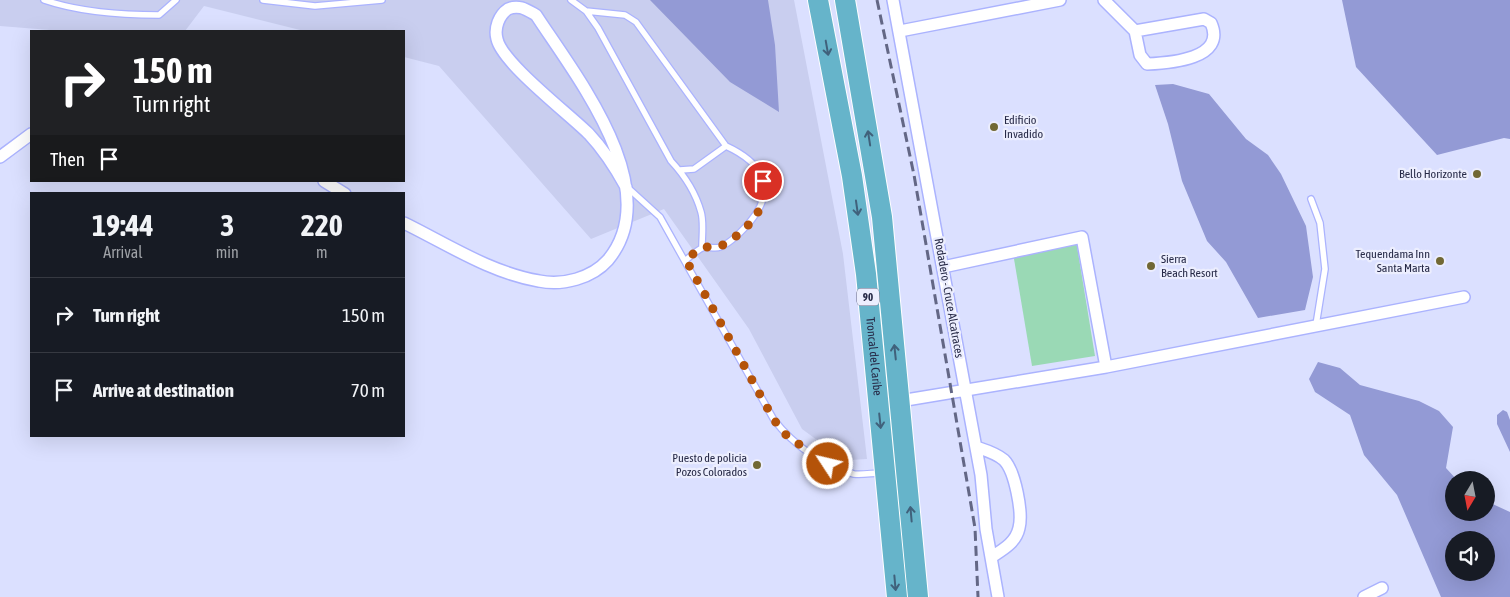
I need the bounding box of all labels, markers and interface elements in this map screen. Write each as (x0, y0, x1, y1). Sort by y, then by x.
one-way arrow (822, 40, 832, 56)
icon: right (50, 50, 115, 115)
text: 150 m (133, 50, 212, 90)
text: Turn right (133, 91, 210, 117)
place label: Edificio Invadido (1004, 113, 1043, 141)
marker: Edificio Invadido (988, 121, 1000, 133)
one-way arrow (864, 131, 874, 147)
icon: arrive (95, 145, 123, 173)
text: Then (50, 148, 85, 170)
pin (742, 160, 784, 202)
icon: arrive (749, 167, 777, 195)
place label: Bello Horizonte (1399, 167, 1467, 181)
marker: Bello Horizonte (1471, 168, 1483, 180)
one-way arrow (852, 199, 862, 215)
text: 19:44 (92, 208, 154, 242)
text: 3 (220, 208, 234, 242)
text: 220 (301, 208, 343, 242)
street label: Rodadero - Cruce Alcatraces (932, 237, 966, 359)
text: Arrival (103, 243, 142, 261)
text: min (216, 243, 239, 261)
text: m (316, 243, 328, 261)
place label: Tequendama Inn Santa Marta (1355, 247, 1430, 275)
place label: Sierra Beach Resort (1161, 252, 1218, 280)
marker: Tequendama Inn Santa Marta (1434, 255, 1446, 267)
marker: Sierra Beach Resort (1145, 260, 1157, 272)
road number: 90 (857, 288, 879, 306)
icon: right (50, 301, 78, 329)
text: Turn right (93, 304, 160, 326)
text: 150 m (342, 304, 385, 326)
street label: Troncal del Caribe (863, 316, 885, 396)
one-way arrow (890, 344, 900, 360)
icon: arrive (50, 376, 78, 404)
text: Arrive at destination (93, 379, 234, 401)
text: 70 m (351, 379, 385, 401)
one-way arrow (876, 413, 885, 429)
position arrow (801, 437, 853, 489)
place label: Puesto de policia Pozos Colorados (672, 451, 747, 479)
marker: Puesto de policia Pozos Colorados (751, 459, 763, 471)
north arrow (1445, 471, 1495, 521)
map controls (1445, 471, 1495, 581)
one-way arrow (906, 506, 915, 522)
button: sound (1445, 531, 1495, 581)
one-way arrow (891, 575, 900, 591)

